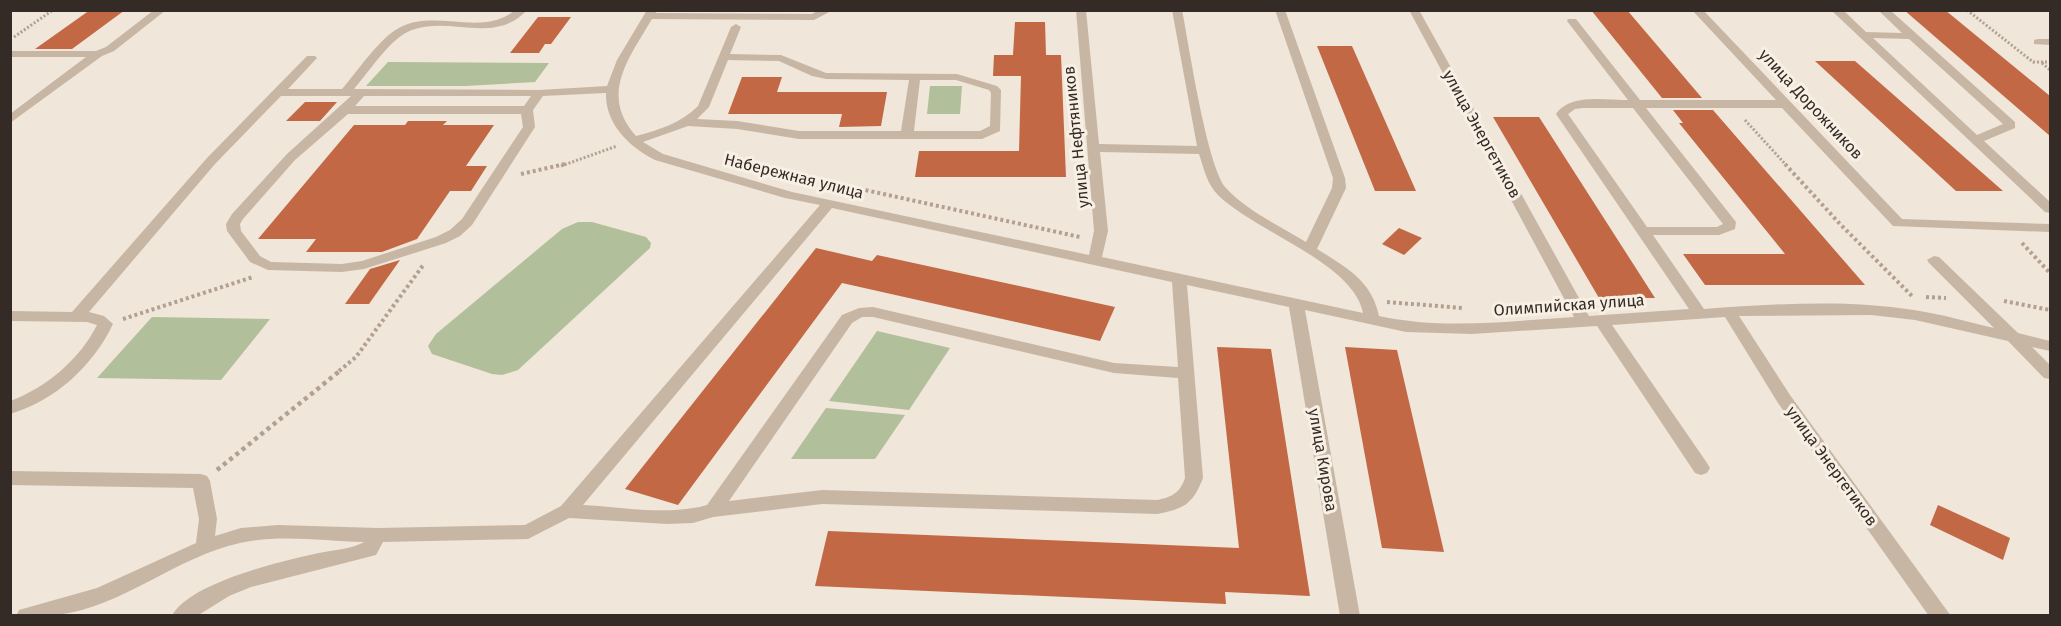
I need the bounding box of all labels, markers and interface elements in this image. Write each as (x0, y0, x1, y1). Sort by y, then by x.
street label: улица Дорожников (1755, 45, 1867, 163)
street label: улица Нефтяников (1059, 65, 1093, 209)
street label: улица Энергетиков (1439, 67, 1525, 201)
street label: Набережная улица (722, 149, 866, 203)
street label: Олимпийская улица (1493, 290, 1645, 320)
street label: улица Энергетиков (1782, 402, 1882, 530)
street label: улица Кирова (1305, 407, 1341, 513)

